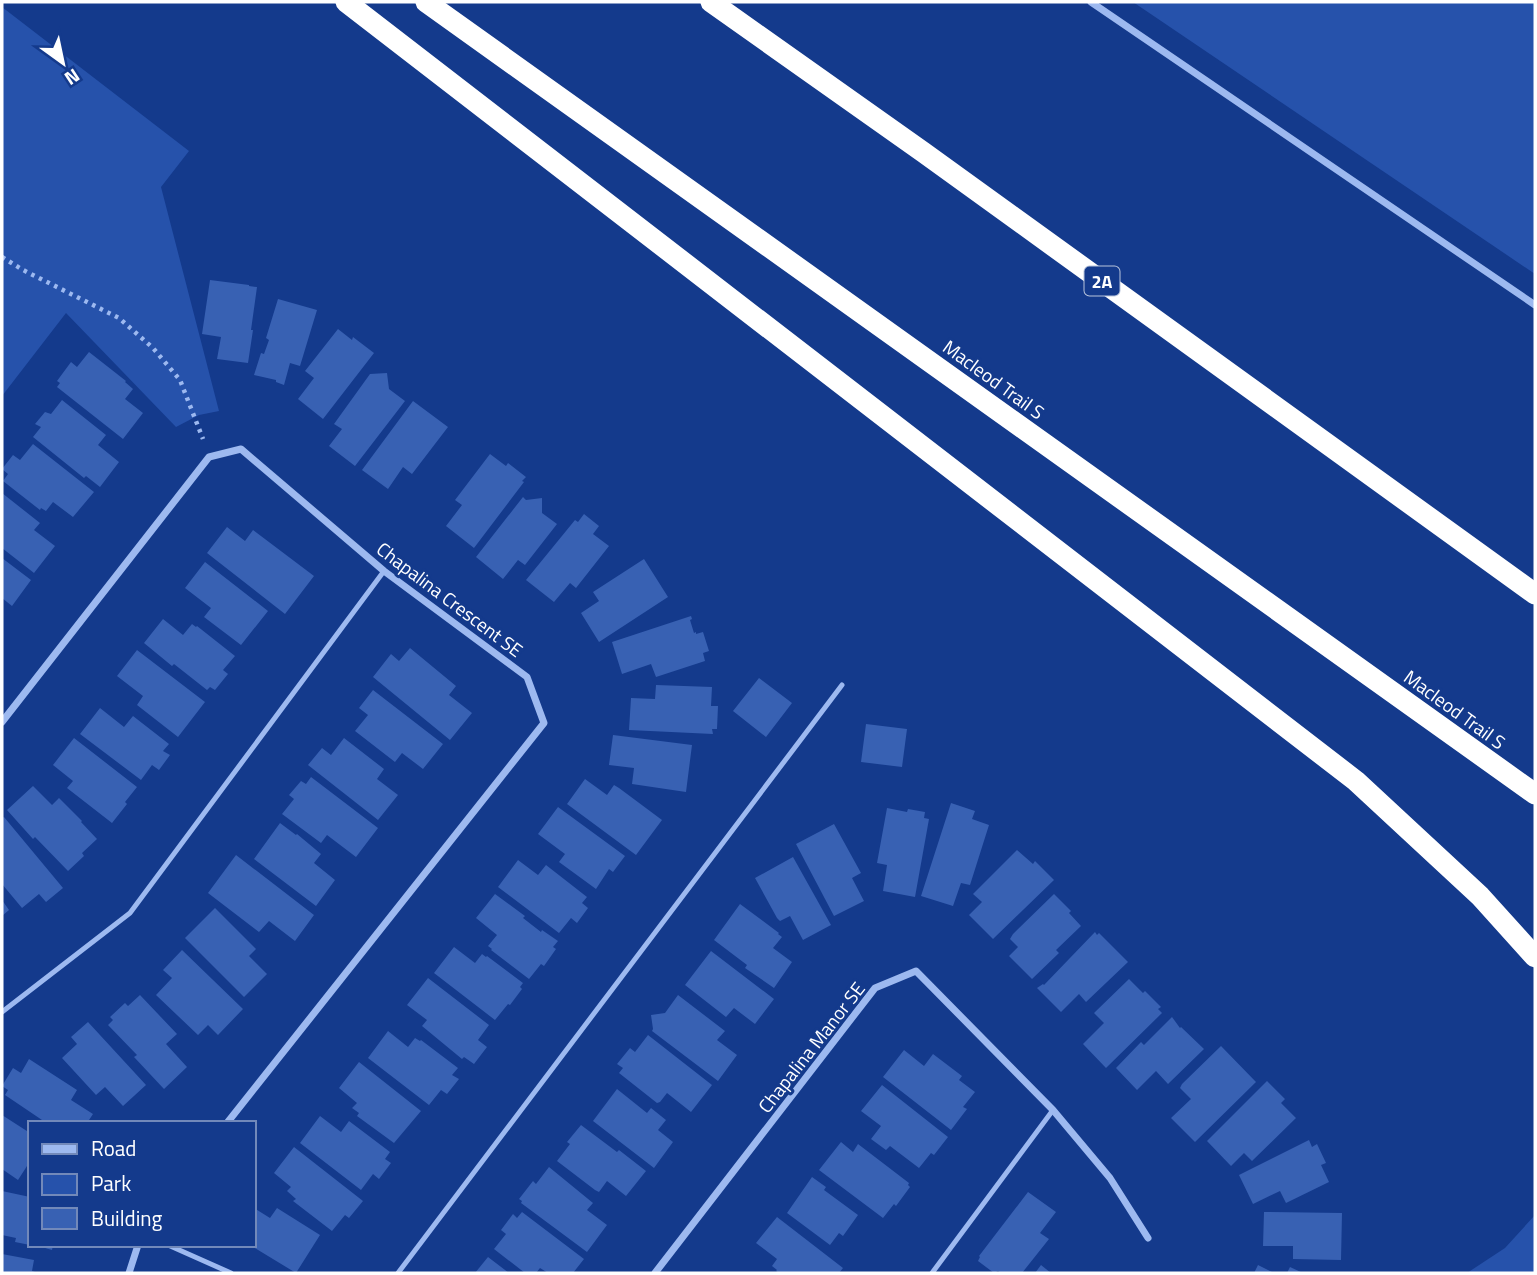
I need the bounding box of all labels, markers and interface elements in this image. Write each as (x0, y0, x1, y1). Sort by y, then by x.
north arrow (28, 28, 98, 98)
text: N (59, 62, 86, 93)
road number: 2A (1084, 267, 1120, 296)
street label: Macleod Trail S (937, 332, 1051, 426)
street label: Chapalina Crescent SE (371, 534, 529, 664)
street label: Macleod Trail S (1398, 662, 1512, 756)
street label: Chapalina Manor SE (751, 975, 871, 1119)
legend (28, 1121, 256, 1247)
text: Road (91, 1132, 136, 1164)
text: Park (91, 1167, 131, 1199)
text: Building (91, 1202, 163, 1234)

